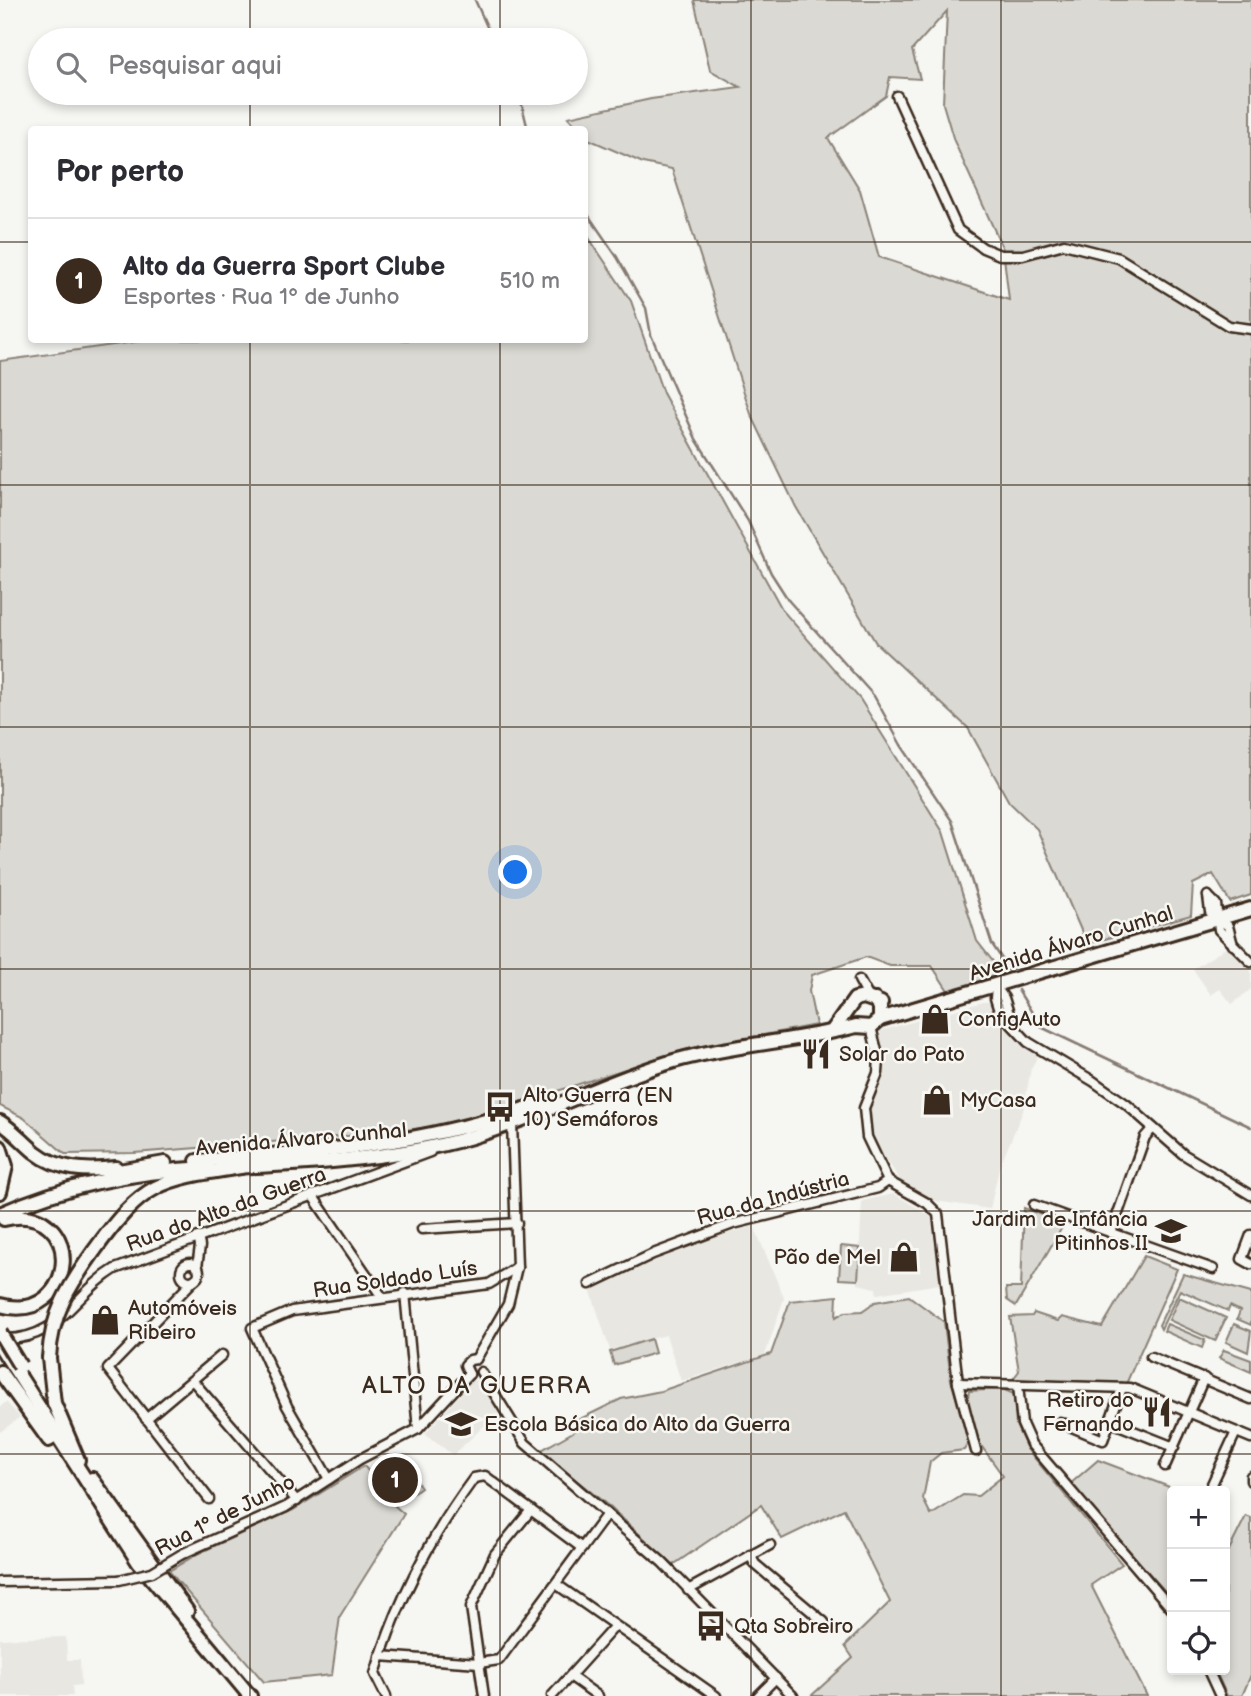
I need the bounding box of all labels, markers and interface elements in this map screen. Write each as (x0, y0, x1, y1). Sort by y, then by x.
search box (28, 28, 588, 105)
icon: search (52, 48, 90, 86)
text: Pesquisar aqui (108, 51, 282, 82)
text: Por perto (56, 154, 184, 190)
text: Alto da Guerra Sport Clube (123, 252, 445, 283)
text: 1 (74, 267, 84, 295)
text: 510 m (499, 267, 560, 295)
text: Esportes · Rua 1º de Junho (123, 283, 399, 311)
your location (498, 855, 532, 889)
street label: Avenida Álvaro Cunhal (966, 901, 1176, 986)
shop icon: ConfigAuto (918, 1002, 952, 1036)
place label: ConfigAuto (958, 1007, 1061, 1032)
restaurant icon: Solar do Pato (799, 1037, 833, 1071)
place label: Solar do Pato (839, 1042, 965, 1067)
place label: Alto Guerra (EN 10) Semáforos (523, 1083, 673, 1132)
shop icon: MyCasa (920, 1083, 954, 1117)
place label: MyCasa (960, 1088, 1037, 1113)
bus stop icon: Alto Guerra (EN 10) Semáforos (483, 1090, 517, 1124)
street label: Avenida Álvaro Cunhal (194, 1118, 408, 1161)
street label: Rua do Alto da Guerra (123, 1162, 330, 1257)
street label: Rua da Indústria (694, 1166, 852, 1231)
place label: Jardim de Infância Pitinhos II (972, 1207, 1148, 1256)
school or university icon: Jardim de Infância Pitinhos II (1154, 1214, 1188, 1248)
shop icon: Pão de Mel (887, 1240, 921, 1274)
place label: Pão de Mel (774, 1245, 881, 1270)
street label: Rua Soldado Luís (311, 1256, 479, 1303)
place label: Automóveis Ribeiro (128, 1296, 237, 1345)
shop icon: Automóveis Ribeiro (88, 1303, 122, 1337)
district label: ALTO DA GUERRA (362, 1371, 592, 1400)
place label: Retiro do Fernando (1043, 1388, 1134, 1437)
restaurant icon: Retiro do Fernando (1140, 1395, 1174, 1429)
school or university icon: Escola Básica do Alto da Guerra (444, 1407, 478, 1441)
place label: Escola Básica do Alto da Guerra (484, 1412, 790, 1437)
pin: 1 (372, 1454, 418, 1506)
street label: Rua 1º de Junho (151, 1469, 300, 1562)
map controls (1167, 1486, 1230, 1675)
button: + (1167, 1486, 1230, 1549)
button: − (1167, 1549, 1230, 1612)
bus stop icon: Qta Sobreiro (694, 1609, 728, 1643)
button: locate (1167, 1612, 1230, 1675)
place label: Qta Sobreiro (734, 1614, 853, 1639)

